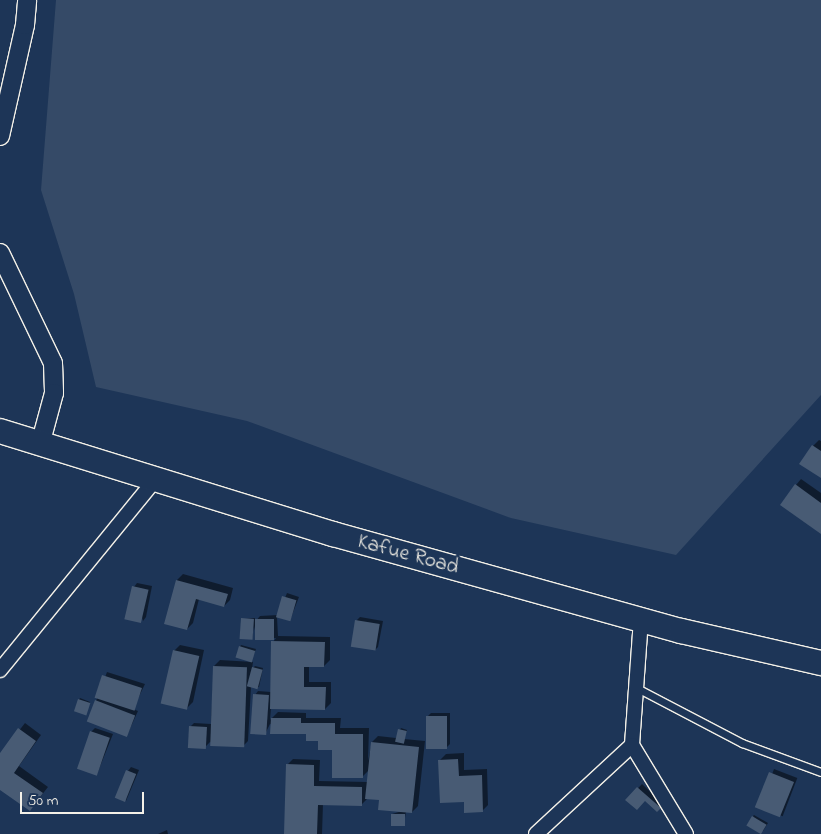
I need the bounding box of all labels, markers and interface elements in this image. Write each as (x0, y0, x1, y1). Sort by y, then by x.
street label: Kafue Road (355, 529, 461, 581)
scale bar (22, 782, 146, 814)
text: 50 m (28, 790, 58, 812)

